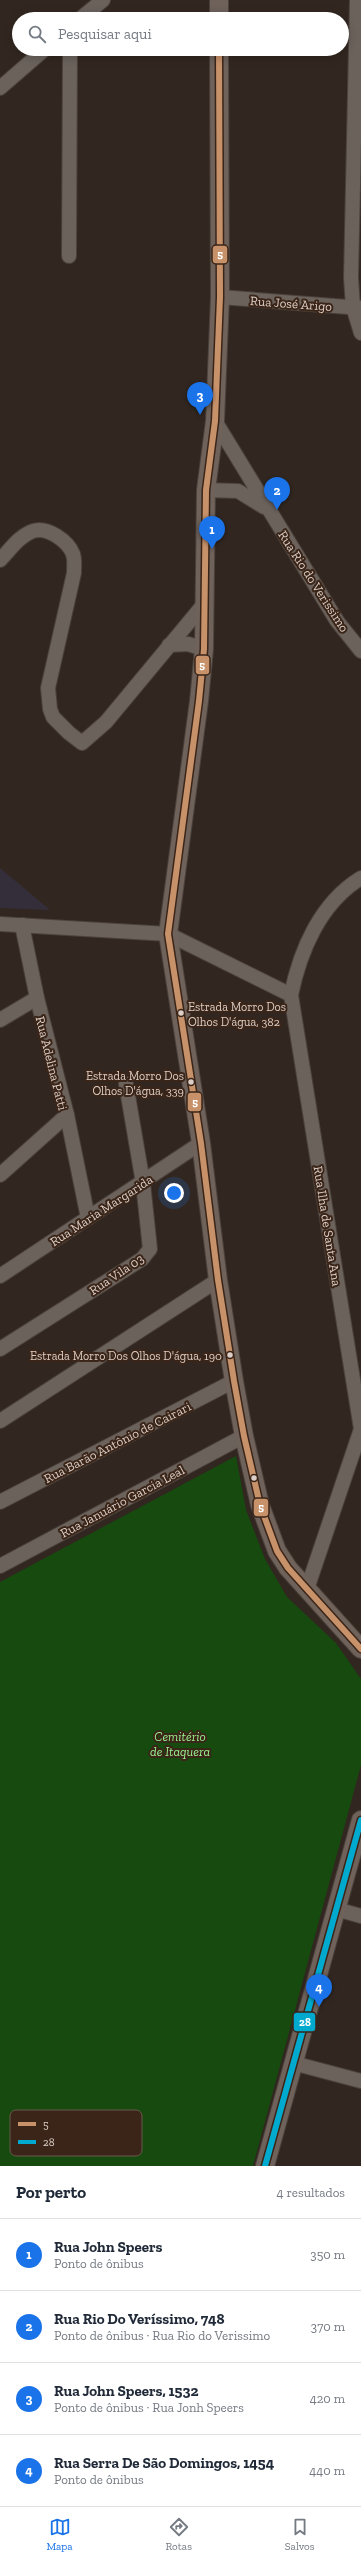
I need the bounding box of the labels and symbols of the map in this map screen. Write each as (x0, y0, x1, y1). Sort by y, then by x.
line badge: 5 (212, 245, 228, 264)
text: 5 (217, 248, 223, 261)
street label: Rua José Arigo (249, 293, 333, 314)
pin: 3 (187, 382, 213, 415)
pin: 2 (264, 477, 290, 510)
pin: 1 (199, 516, 225, 549)
street label: Rua Rio do Verissimo (275, 528, 352, 635)
line badge: 5 (195, 655, 210, 675)
text: 5 (199, 659, 205, 672)
place label: Estrada Morro Dos Olhos D'água, 382 (188, 1000, 286, 1029)
marker: Estrada Morro Dos Olhos D'água, 382 (176, 1008, 186, 1018)
street label: Rua Adelina Patti (33, 1015, 71, 1112)
place label: Estrada Morro Dos Olhos D'água, 339 (86, 1069, 184, 1098)
marker: Estrada Morro Dos Olhos D'água, 339 (186, 1077, 196, 1087)
line badge: 5 (187, 1092, 202, 1112)
text: 5 (192, 1096, 198, 1109)
street label: Rua Ilha de Santa Ana (311, 1165, 345, 1288)
street label: Rua Maria Margarida (47, 1171, 156, 1249)
your location (164, 1183, 184, 1203)
street label: Rua Vila 03 (86, 1251, 146, 1298)
place label: Estrada Morro Dos Olhos D'água, 190 (30, 1349, 222, 1363)
marker: Estrada Morro Dos Olhos D'água, 190 (225, 1350, 235, 1360)
street label: Rua Barão Antônio de Cairari (41, 1399, 194, 1486)
street label: Rua Januário Garcia Leal (58, 1462, 187, 1541)
unlabelled marker (249, 1473, 259, 1483)
line badge: 5 (253, 1498, 269, 1517)
text: 5 (258, 1501, 264, 1514)
park label: Cemitério de Itaquera (150, 1729, 210, 1759)
pin: 4 (306, 1974, 332, 2007)
line badge: 28 (293, 2012, 316, 2032)
text: 28 (299, 2016, 311, 2029)
legend (10, 2110, 142, 2156)
text: 5 (43, 2118, 49, 2131)
text: 28 (43, 2136, 55, 2149)

